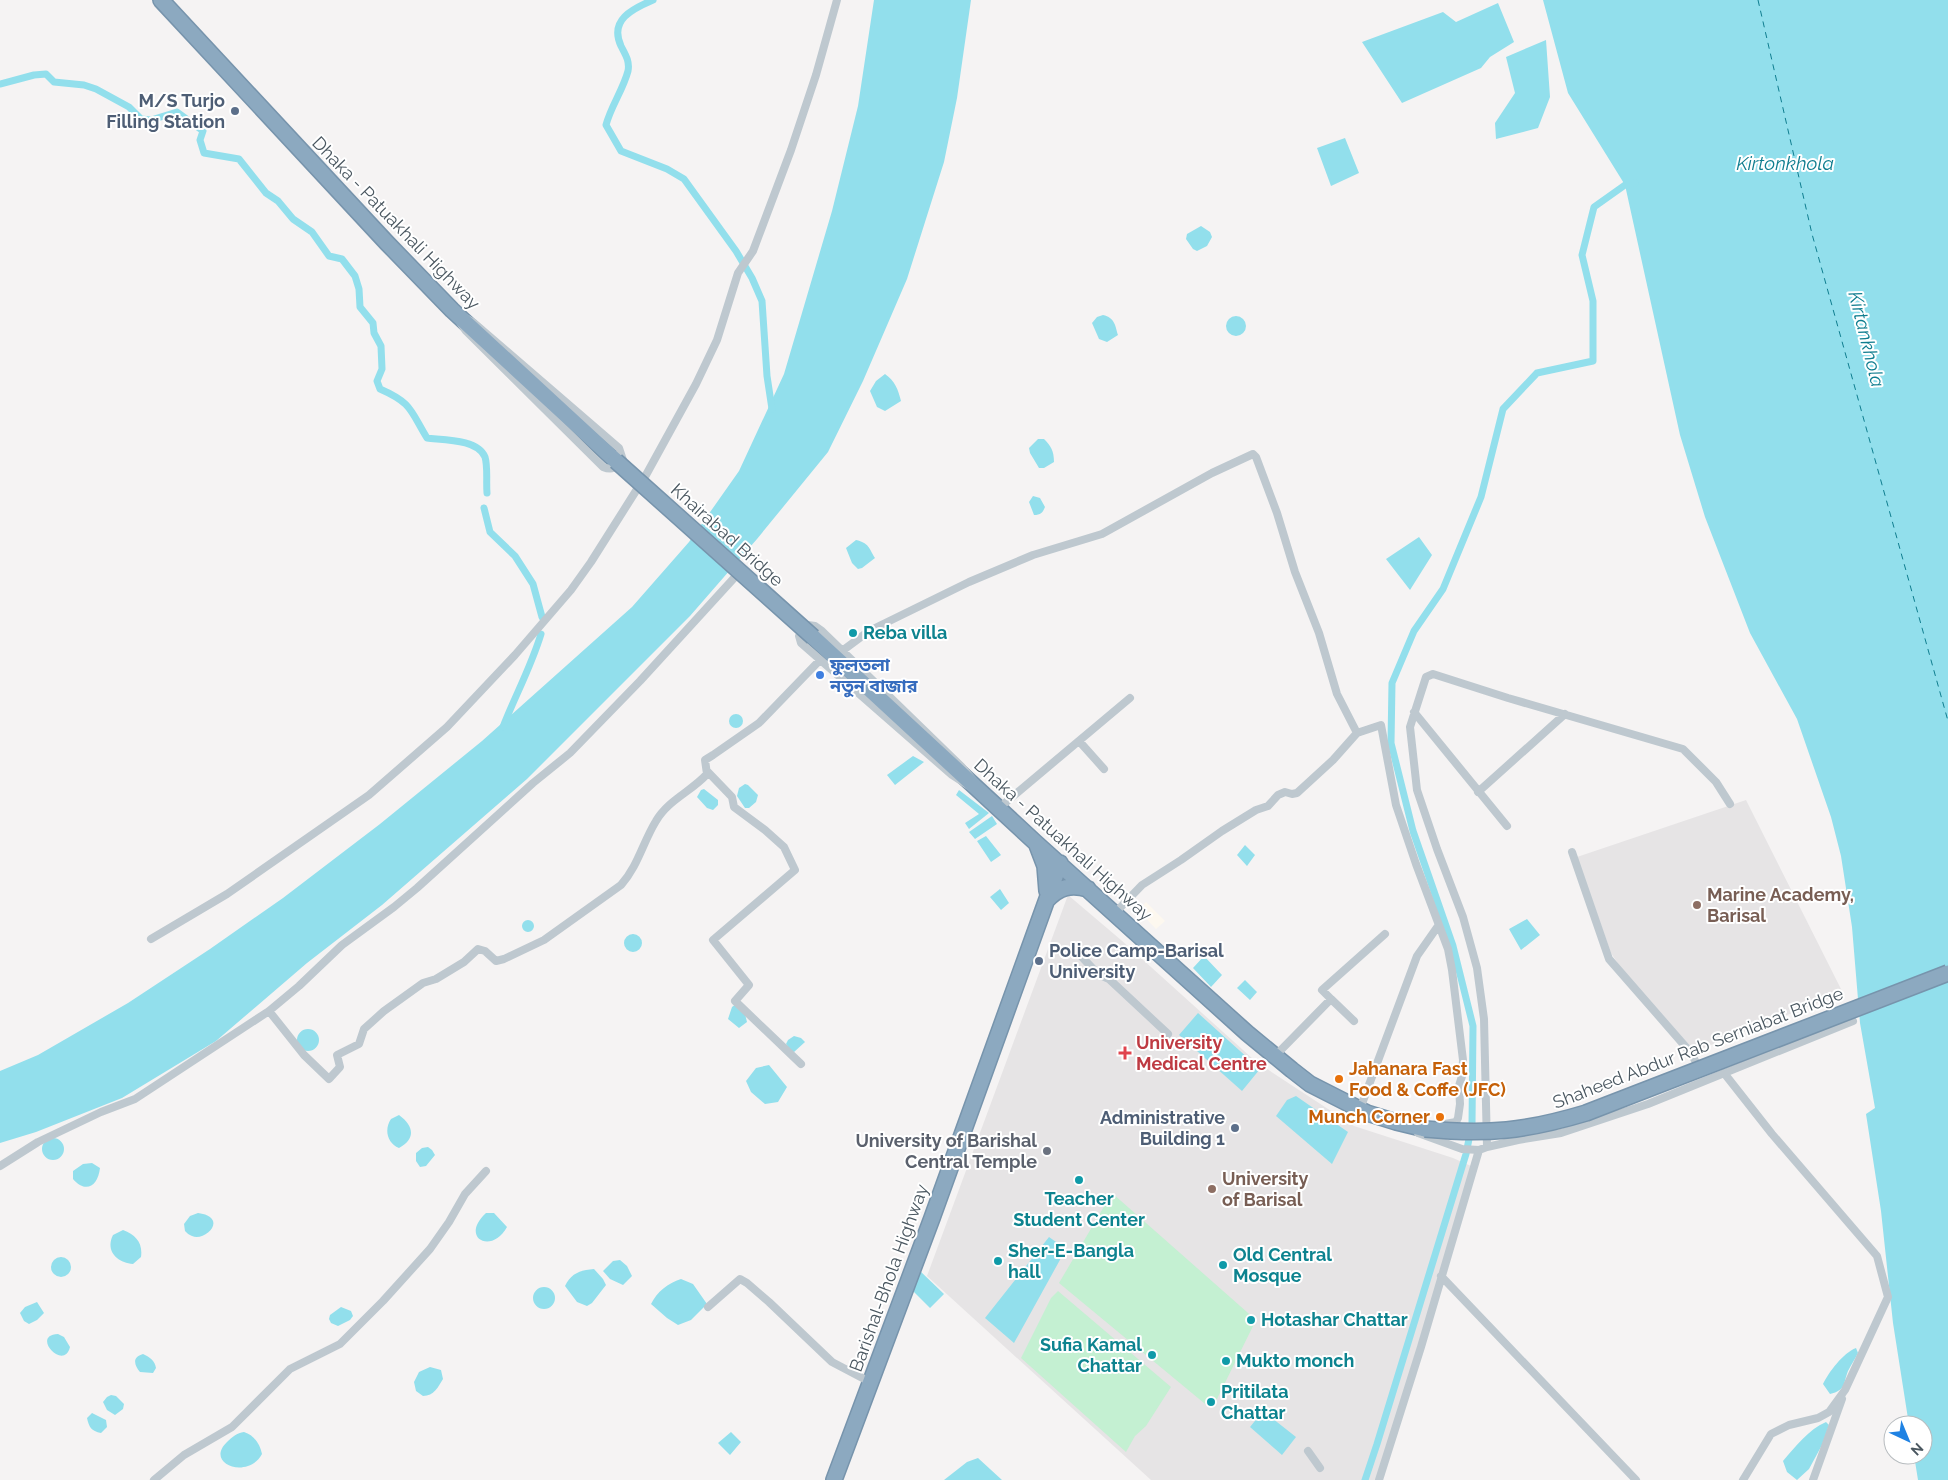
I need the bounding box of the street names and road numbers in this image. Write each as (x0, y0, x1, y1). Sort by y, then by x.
street label: Dhaka - Patuakhali Highway (308, 132, 485, 314)
street label: Khairabad Bridge (667, 479, 788, 591)
street label: Dhaka - Patuakhali Highway (970, 754, 1157, 925)
street label: Shaheed Abdur Rab Serniabat Bridge (1550, 982, 1846, 1113)
street label: Barishal-Bhola Highway (845, 1181, 932, 1374)

